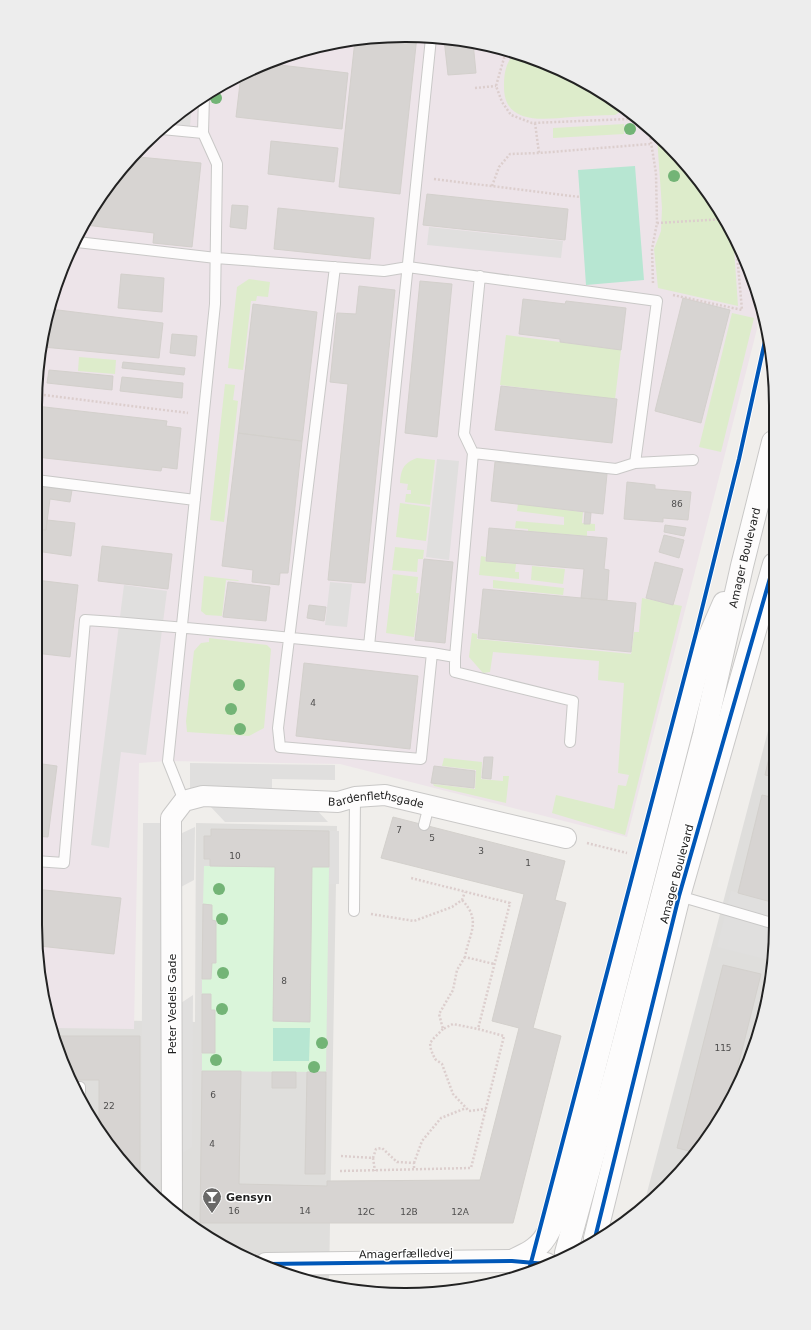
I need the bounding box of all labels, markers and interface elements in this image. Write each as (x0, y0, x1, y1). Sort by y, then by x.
house number: 86 (671, 499, 683, 509)
street label: Amager Boulevard (726, 506, 763, 609)
house number: 4 (310, 698, 316, 708)
street label: Bardenflethsgade (328, 788, 425, 811)
street label: Amager Boulevard (657, 823, 697, 925)
house number: 7 (396, 825, 402, 835)
house number: 5 (429, 833, 435, 843)
house number: 3 (478, 846, 484, 856)
house number: 10 (229, 851, 241, 861)
house number: 1 (525, 858, 531, 868)
street label: Peter Vedels Gade (166, 953, 179, 1054)
house number: 8 (281, 976, 287, 986)
house number: 115 (714, 1043, 732, 1053)
house number: 6 (210, 1090, 216, 1100)
house number: 22 (103, 1101, 115, 1111)
house number: 4 (209, 1139, 215, 1149)
bar icon: Gensyn (201, 1186, 223, 1214)
place label: Gensyn (226, 1191, 272, 1204)
house number: 16 (228, 1206, 240, 1216)
house number: 14 (299, 1206, 311, 1216)
house number: 12C (357, 1207, 375, 1217)
house number: 12B (400, 1207, 418, 1217)
house number: 12A (451, 1207, 470, 1217)
street label: Amagerfælledvej (359, 1247, 453, 1261)

